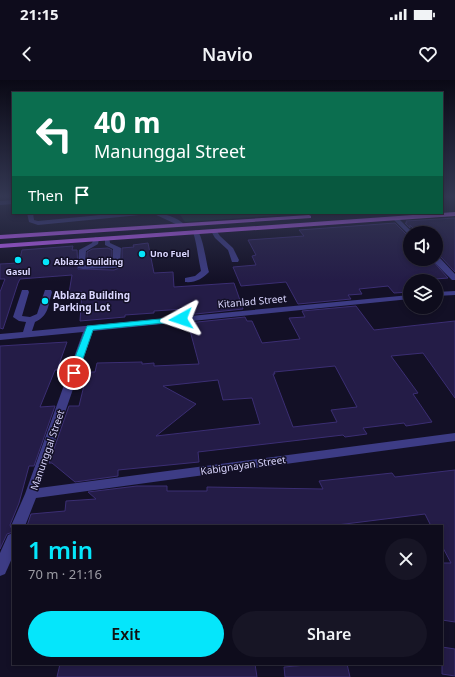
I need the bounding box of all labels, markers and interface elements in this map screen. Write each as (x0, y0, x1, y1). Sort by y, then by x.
text: 21:15 (20, 4, 59, 24)
text: Navio (202, 42, 253, 66)
icon: back (16, 43, 38, 65)
icon: heart (417, 43, 439, 65)
text: 40 m (94, 103, 161, 141)
icon: left (28, 108, 80, 160)
text: Manunggal Street (94, 139, 246, 163)
icon: arrive (71, 184, 93, 206)
text: Then (28, 185, 63, 205)
map controls (403, 226, 443, 314)
button: sound (403, 226, 443, 266)
place label: Uno Fuel (150, 247, 190, 260)
marker: Uno Fuel (137, 249, 147, 259)
marker: Gasul (13, 255, 23, 265)
place label: Ablaza Building (54, 255, 124, 268)
marker: Ablaza Building (41, 257, 51, 267)
place label: Gasul (6, 265, 31, 278)
button: layers (403, 274, 443, 314)
place label: Ablaza Building Parking Lot (53, 288, 130, 314)
street label: Kitanlad Street (217, 291, 287, 311)
marker: Ablaza Building Parking Lot (40, 296, 50, 306)
position arrow (160, 298, 202, 340)
pin (57, 356, 91, 390)
icon: arrive (63, 362, 85, 384)
street label: Manunggal Street (27, 408, 67, 492)
street label: Kabignayan Street (199, 452, 287, 478)
text: 1 min (28, 533, 93, 566)
button: close (385, 538, 427, 580)
text: 70 m · 21:16 (28, 565, 102, 583)
button: Exit (28, 611, 224, 657)
button: Share (232, 611, 427, 657)

